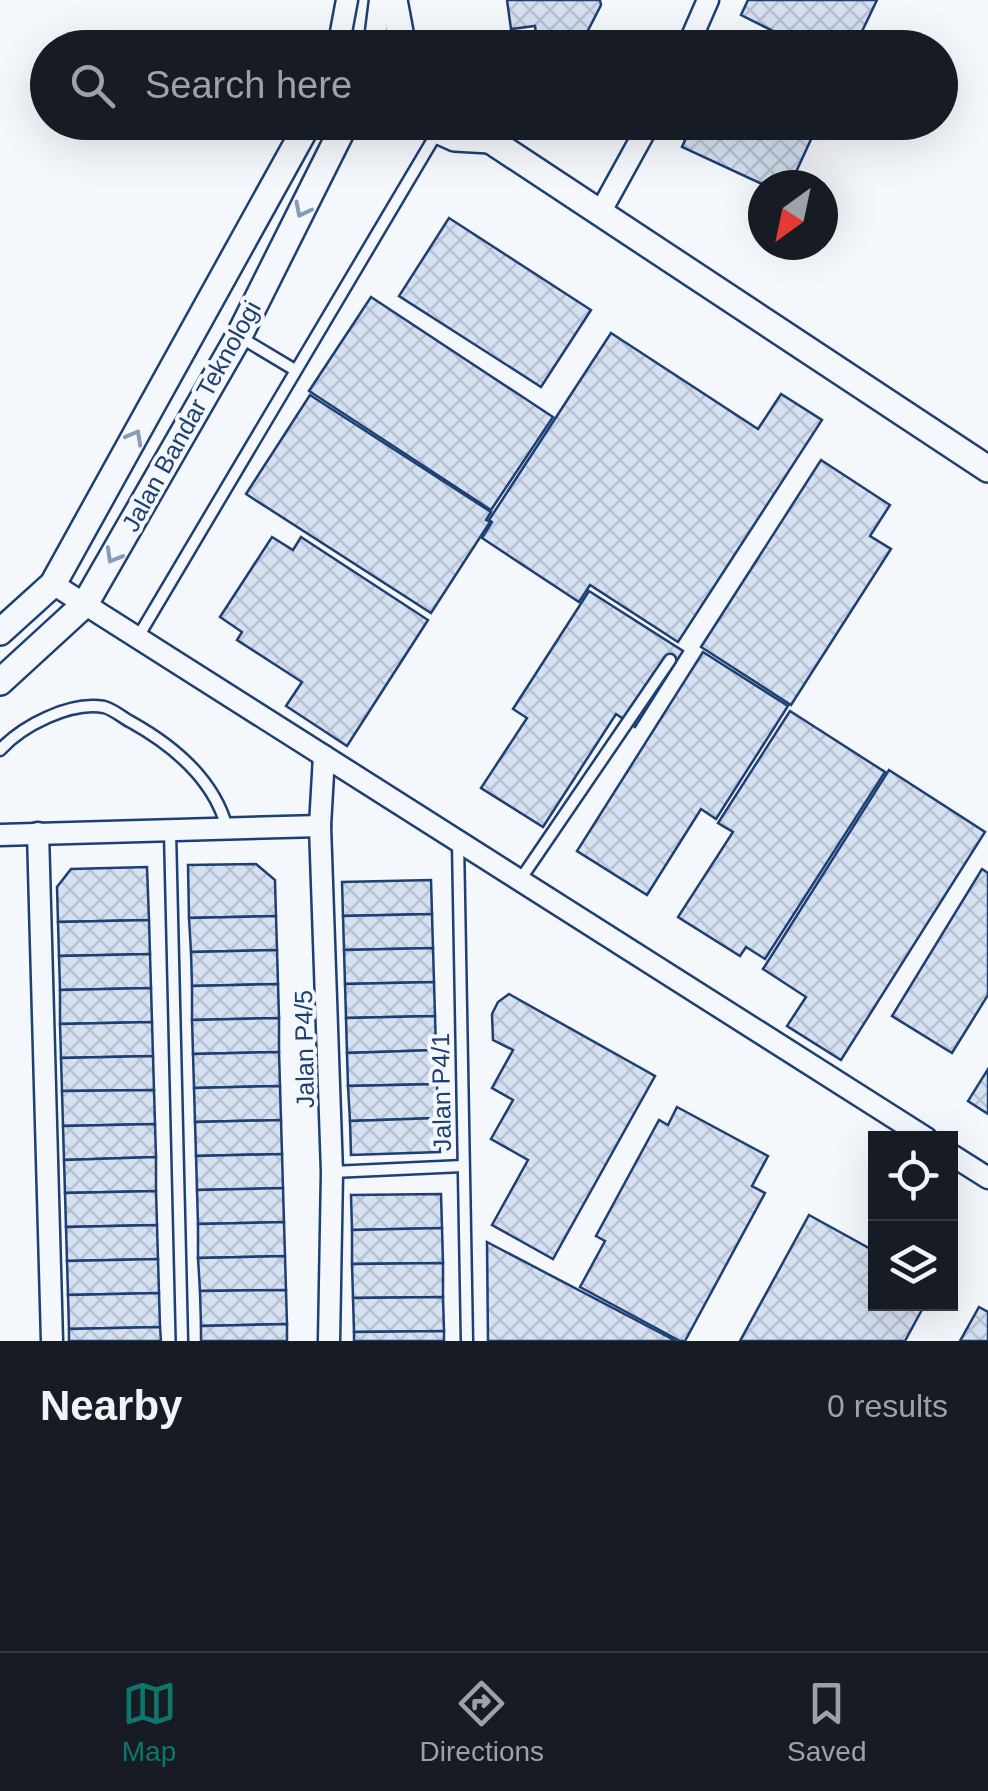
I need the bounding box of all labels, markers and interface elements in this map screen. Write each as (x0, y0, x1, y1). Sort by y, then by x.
search box (30, 30, 958, 140)
icon: search (65, 58, 120, 113)
text: Search here (145, 64, 352, 106)
north arrow (748, 170, 838, 260)
one-way arrow (294, 199, 314, 217)
street label: Jalan Bandar Teknologi (116, 296, 266, 536)
one-way arrow (123, 430, 142, 448)
one-way arrow (106, 545, 125, 563)
street label: Jalan P4/5 (289, 990, 319, 1108)
street label: Jalan P4/1 (426, 1033, 456, 1151)
map controls (868, 1131, 958, 1311)
button: locate (868, 1131, 958, 1221)
button: layers (868, 1221, 958, 1311)
text: Nearby (40, 1382, 182, 1429)
text: 0 results (827, 1388, 948, 1424)
tab: Map (122, 1676, 177, 1768)
tab: Directions (420, 1676, 544, 1768)
tab: Saved (787, 1676, 866, 1768)

